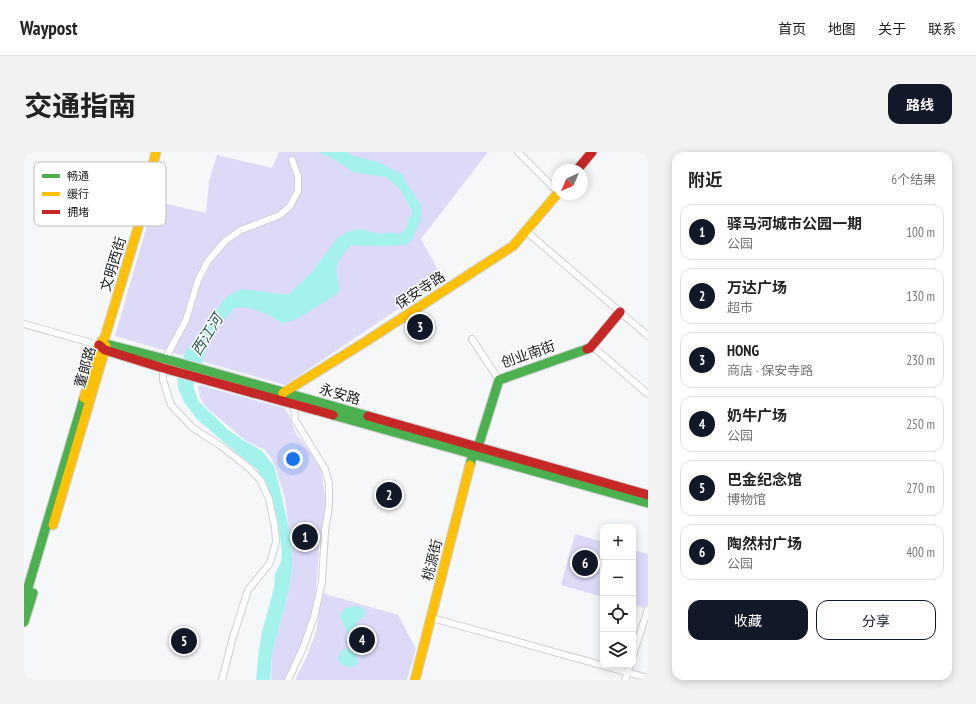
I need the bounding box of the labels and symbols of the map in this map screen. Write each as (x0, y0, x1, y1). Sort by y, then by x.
legend (34, 162, 166, 226)
north arrow (552, 164, 588, 200)
text: 畅通 (67, 169, 89, 183)
text: 缓行 (67, 187, 89, 201)
text: 拥堵 (67, 205, 89, 219)
street label: 文明西街 (96, 235, 130, 293)
street label: 保安寺路 (392, 267, 448, 313)
water label: 西江河 (187, 308, 228, 359)
pin: 3 (407, 312, 433, 342)
street label: 创业南街 (499, 336, 557, 372)
street label: 董郞路 (71, 344, 99, 390)
street label: 永安路 (317, 380, 363, 408)
your location (283, 449, 303, 469)
pin: 2 (376, 480, 402, 510)
pin: 1 (292, 522, 318, 552)
street label: 桃源街 (418, 537, 446, 583)
pin: 6 (572, 548, 598, 578)
pin: 4 (349, 625, 375, 655)
pin: 5 (171, 626, 197, 656)

